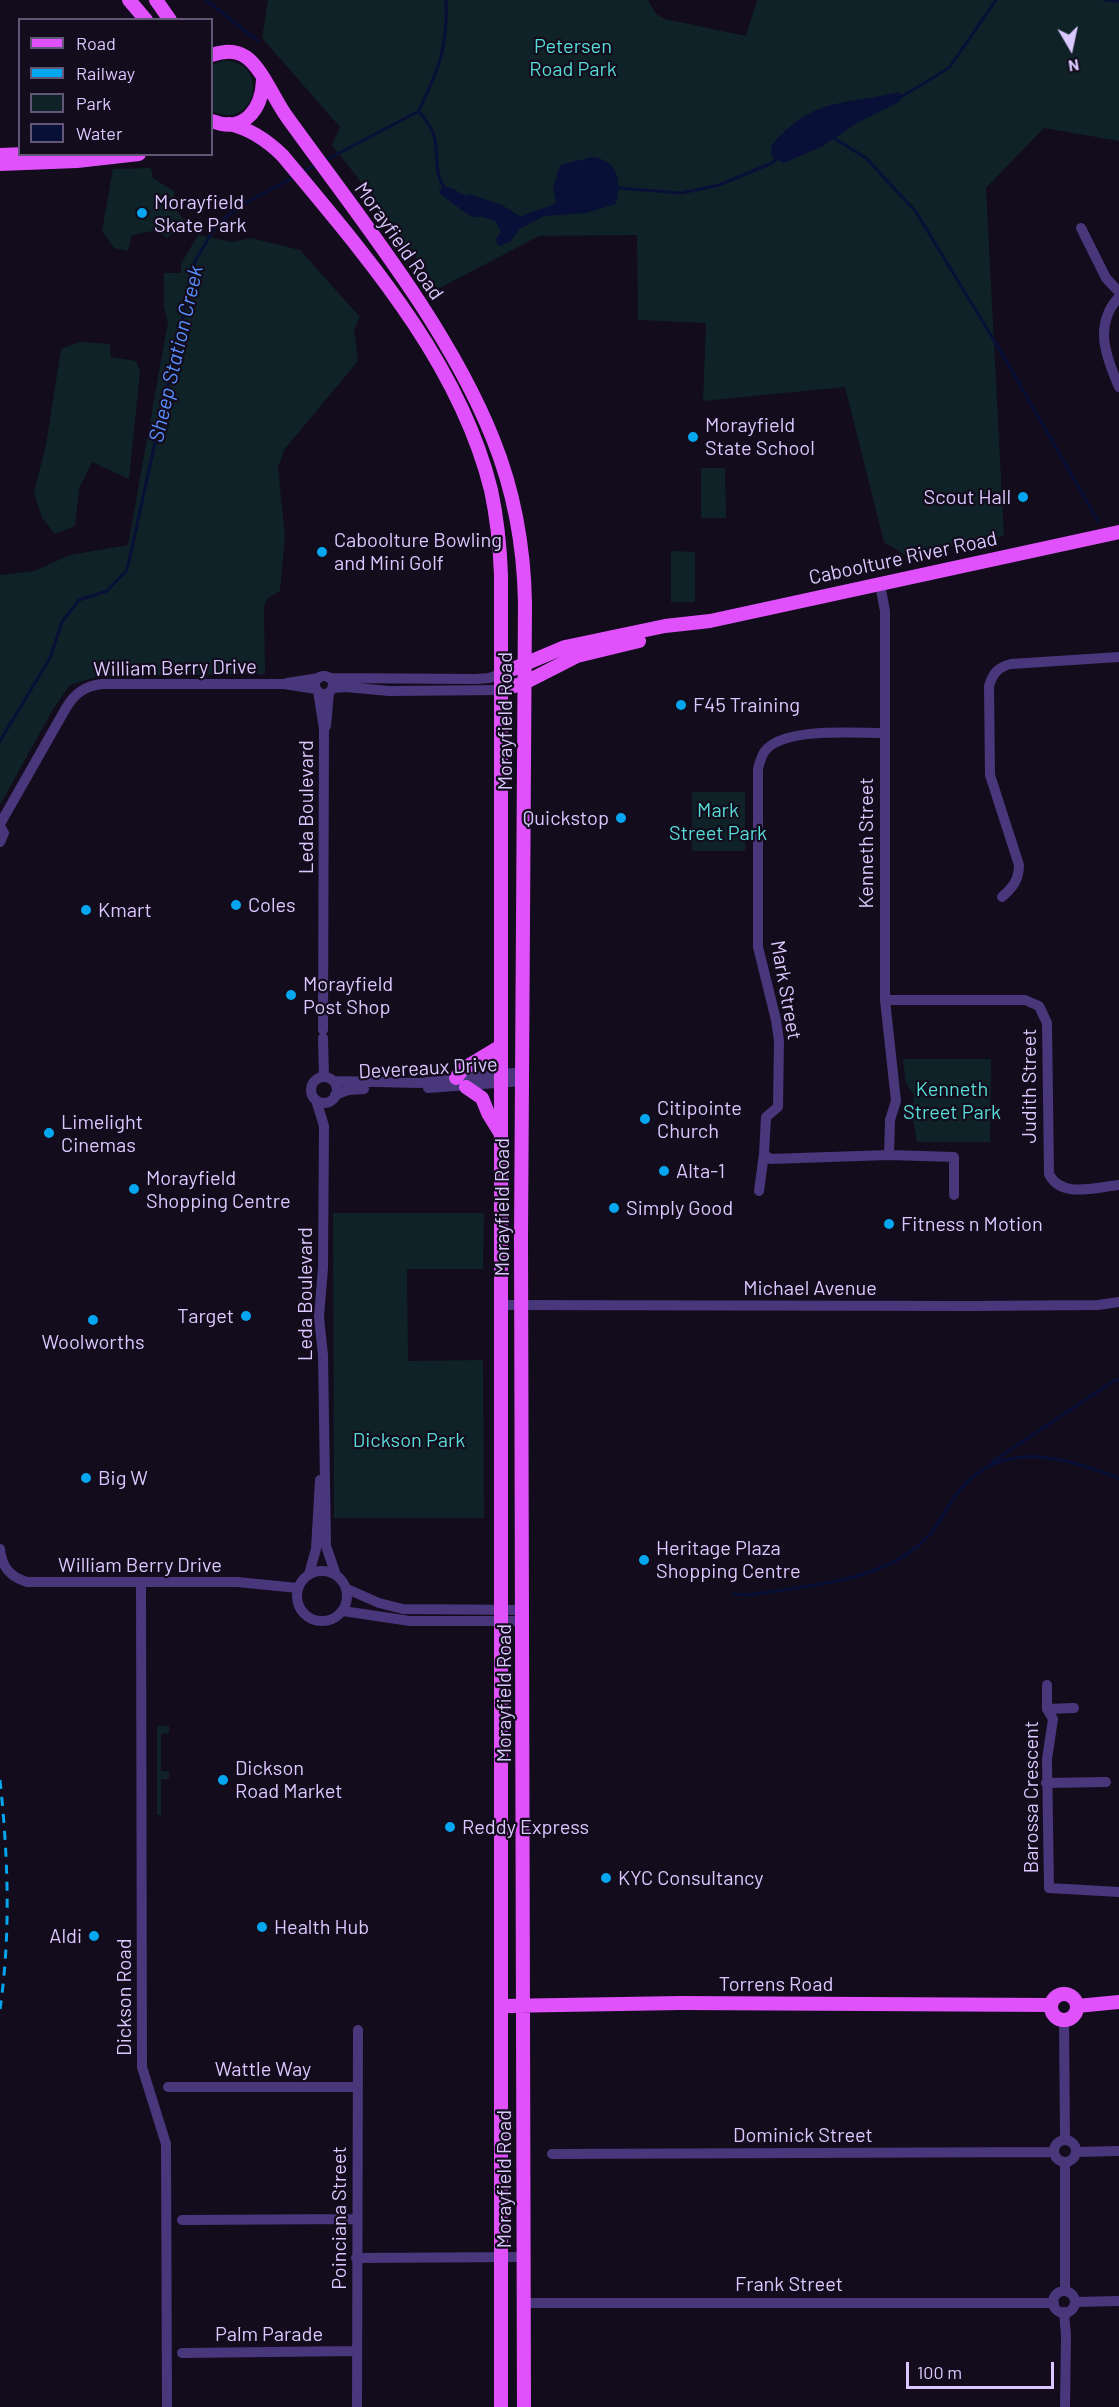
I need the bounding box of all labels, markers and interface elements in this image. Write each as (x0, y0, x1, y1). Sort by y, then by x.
legend (18, 18, 213, 156)
north arrow (1041, 18, 1101, 78)
text: Road (76, 32, 116, 54)
park label: Petersen Road Park (529, 34, 617, 81)
text: N (1067, 56, 1081, 76)
text: Railway (76, 62, 135, 84)
text: Park (76, 92, 111, 114)
text: Water (76, 122, 123, 144)
street label: Morayfield Road (349, 177, 449, 305)
place label: Morayfield Skate Park (154, 190, 247, 237)
marker: Morayfield Skate Park (135, 206, 149, 220)
water label: Sheep Station Creek (143, 263, 209, 445)
place label: Morayfield State School (705, 413, 815, 460)
marker: Morayfield State School (686, 430, 700, 444)
place label: Scout Hall (924, 485, 1011, 509)
marker: Scout Hall (1016, 490, 1030, 504)
street label: Caboolture River Road (807, 526, 999, 590)
place label: Caboolture Bowling and Mini Golf (334, 528, 502, 575)
marker: Caboolture Bowling and Mini Golf (315, 545, 329, 559)
street label: Morayfield Road (493, 652, 517, 790)
street label: William Berry Drive (93, 655, 257, 681)
place label: F45 Training (693, 693, 800, 717)
marker: F45 Training (674, 698, 688, 712)
street label: Leda Boulevard (294, 740, 318, 874)
street label: Kenneth Street (854, 777, 878, 909)
park label: Mark Street Park (669, 798, 767, 845)
place label: Quickstop (523, 806, 609, 830)
marker: Quickstop (614, 811, 628, 825)
place label: Coles (248, 893, 296, 917)
place label: Kmart (98, 898, 152, 922)
marker: Coles (229, 898, 243, 912)
marker: Kmart (79, 903, 93, 917)
street label: Mark Street (765, 938, 807, 1042)
place label: Morayfield Post Shop (303, 972, 393, 1019)
marker: Morayfield Post Shop (284, 988, 298, 1002)
street label: Judith Street (1017, 1029, 1041, 1143)
street label: Devereaux Drive (358, 1052, 498, 1084)
park label: Kenneth Street Park (903, 1077, 1001, 1124)
place label: Citipointe Church (657, 1096, 742, 1143)
place label: Limelight Cinemas (61, 1110, 143, 1157)
marker: Citipointe Church (638, 1112, 652, 1126)
marker: Limelight Cinemas (42, 1126, 56, 1140)
street label: Morayfield Road (490, 1138, 514, 1276)
place label: Alta-1 (676, 1159, 725, 1183)
marker: Alta-1 (657, 1164, 671, 1178)
place label: Morayfield Shopping Centre (146, 1166, 291, 1213)
marker: Morayfield Shopping Centre (127, 1182, 141, 1196)
place label: Simply Good (626, 1196, 733, 1220)
marker: Simply Good (607, 1201, 621, 1215)
place label: Fitness n Motion (901, 1212, 1043, 1236)
marker: Fitness n Motion (882, 1217, 896, 1231)
street label: Leda Boulevard (293, 1227, 317, 1361)
street label: Michael Avenue (743, 1276, 877, 1300)
place label: Target (177, 1304, 234, 1328)
marker: Target (239, 1309, 253, 1323)
marker: Woolworths (86, 1313, 100, 1327)
place label: Woolworths (41, 1330, 145, 1354)
park label: Dickson Park (353, 1428, 465, 1452)
place label: Big W (98, 1466, 148, 1490)
marker: Big W (79, 1471, 93, 1485)
place label: Heritage Plaza Shopping Centre (656, 1536, 801, 1583)
street label: William Berry Drive (58, 1553, 222, 1577)
marker: Heritage Plaza Shopping Centre (637, 1553, 651, 1567)
street label: Morayfield Road (492, 1624, 516, 1762)
street label: Barossa Crescent (1019, 1721, 1043, 1873)
place label: Dickson Road Market (235, 1756, 342, 1803)
marker: Dickson Road Market (216, 1773, 230, 1787)
place label: Reddy Express (462, 1815, 589, 1839)
marker: Reddy Express (443, 1820, 457, 1834)
place label: KYC Consultancy (618, 1866, 764, 1890)
marker: KYC Consultancy (599, 1871, 613, 1885)
place label: Health Hub (274, 1915, 369, 1939)
marker: Health Hub (255, 1920, 269, 1934)
place label: Aldi (49, 1924, 82, 1948)
marker: Aldi (87, 1929, 101, 1943)
street label: Dickson Road (112, 1938, 136, 2056)
street label: Torrens Road (719, 1972, 833, 1996)
street label: Wattle Way (215, 2057, 311, 2081)
street label: Morayfield Road (492, 2110, 516, 2248)
street label: Dominick Street (733, 2123, 873, 2147)
street label: Poinciana Street (327, 2146, 351, 2290)
street label: Frank Street (735, 2272, 843, 2296)
street label: Palm Parade (215, 2322, 323, 2346)
scale bar (909, 2350, 1058, 2388)
text: 100 m (917, 2361, 962, 2383)

